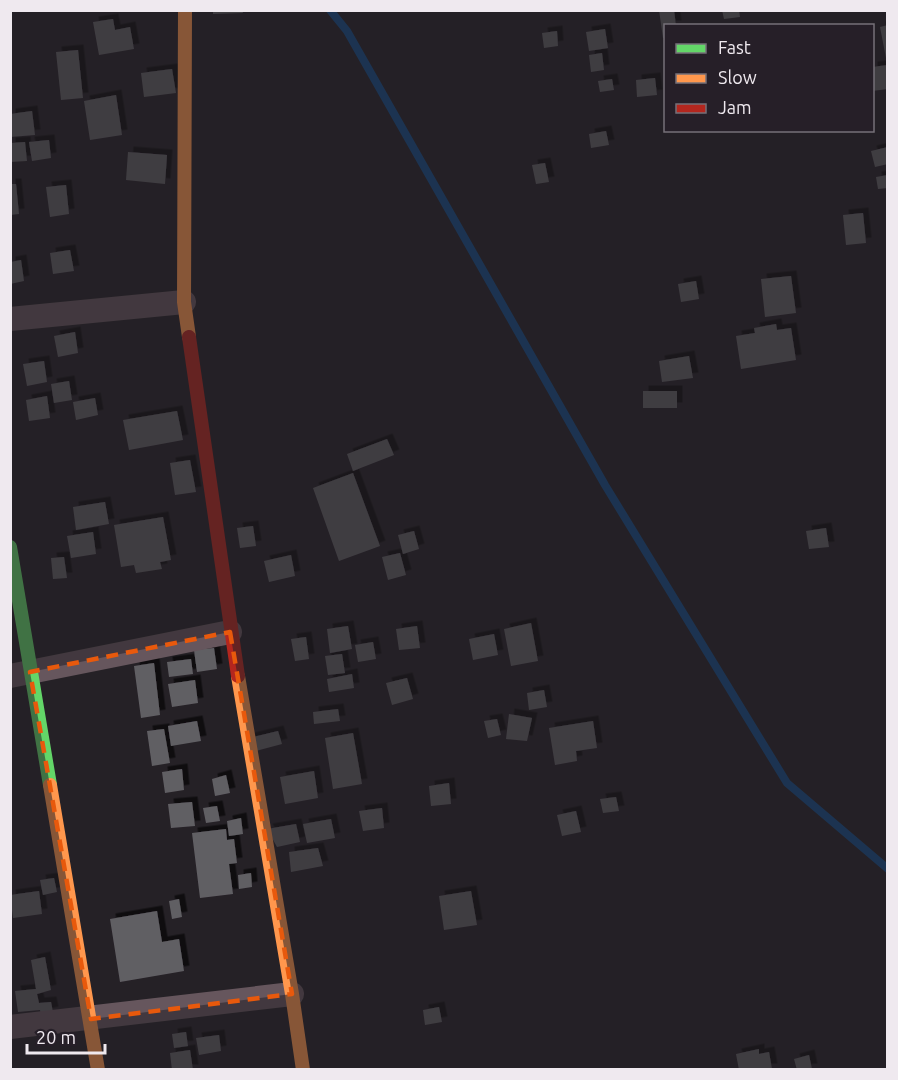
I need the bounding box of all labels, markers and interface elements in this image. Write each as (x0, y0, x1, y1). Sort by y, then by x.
legend (664, 24, 874, 132)
text: Fast (718, 37, 751, 57)
text: Slow (718, 67, 757, 87)
text: Jam (718, 97, 752, 117)
scale bar (27, 1017, 105, 1055)
text: 20 m (36, 1027, 76, 1047)

